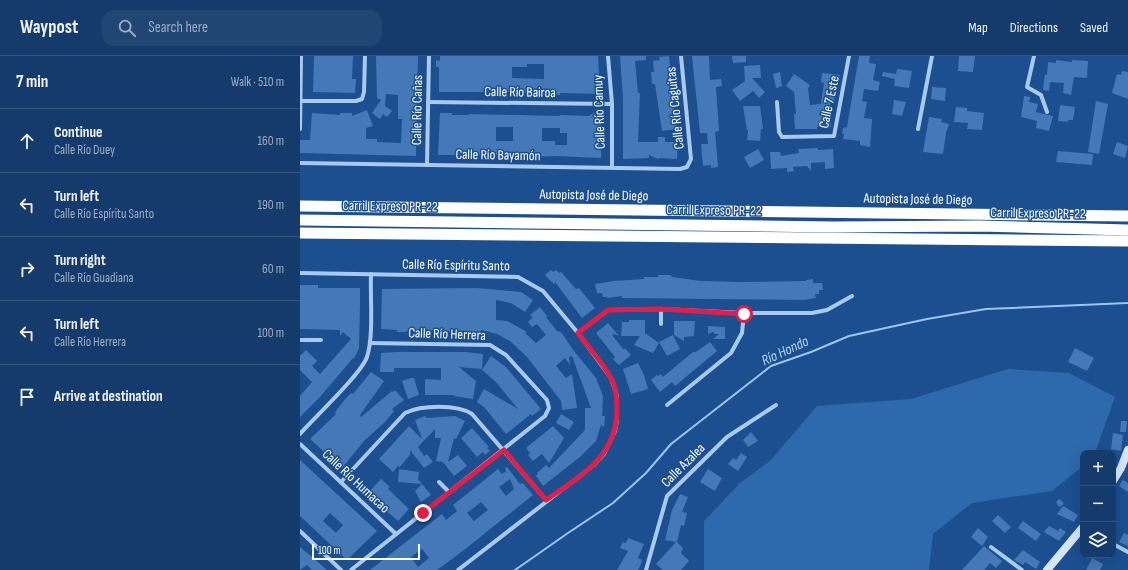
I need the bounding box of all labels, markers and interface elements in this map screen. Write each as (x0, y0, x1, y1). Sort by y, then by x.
search box (102, 10, 382, 46)
text: Waypost (20, 16, 78, 39)
icon: search (116, 17, 138, 39)
text: Search here (148, 18, 208, 37)
text: Map (968, 19, 988, 36)
text: Directions (1010, 19, 1058, 36)
text: Saved (1080, 19, 1108, 36)
street label: Calle Río Caguitas (662, 66, 688, 150)
text: 7 min (16, 72, 48, 92)
text: Walk · 510 m (231, 74, 284, 90)
street label: Calle Río Camuy (589, 74, 609, 149)
street label: Calle 7 Este (815, 74, 843, 130)
street label: Calle Río Cañas (408, 75, 426, 145)
street label: Calle Río Bairoa (484, 83, 556, 101)
text: Continue (54, 123, 103, 142)
icon: ahead (16, 130, 38, 152)
text: 160 m (258, 133, 284, 149)
text: Calle Río Duey (54, 142, 115, 158)
street label: Calle Río Bayamón (455, 146, 541, 164)
street label: Autopista José de Diego (538, 186, 649, 204)
text: Turn left (54, 187, 99, 206)
street label: Autopista José de Diego (862, 190, 973, 208)
icon: left (16, 194, 38, 216)
text: 190 m (257, 197, 284, 213)
street label: Carril Expreso PR-22 (342, 197, 438, 215)
street label: Carril Expreso PR-22 (666, 201, 762, 219)
street label: Carril Expreso PR-22 (990, 204, 1086, 222)
text: Calle Río Espíritu Santo (54, 206, 154, 222)
text: Turn right (54, 251, 106, 270)
street label: Calle Río Espíritu Santo (402, 256, 510, 274)
icon: right (16, 258, 38, 280)
text: 60 m (262, 261, 284, 277)
text: Calle Río Guadiana (54, 270, 133, 286)
route start (735, 305, 753, 323)
text: Turn left (54, 315, 99, 334)
icon: left (16, 322, 38, 344)
street label: Calle Río Herrera (408, 324, 486, 344)
text: 100 m (257, 325, 284, 341)
water label: Río Hondo (758, 332, 812, 370)
text: Calle Río Herrera (54, 334, 126, 350)
icon: arrive (16, 386, 38, 408)
text: Arrive at destination (54, 387, 163, 406)
street label: Calle Azalea (657, 439, 709, 491)
street label: Calle Río Humacao (319, 445, 393, 517)
map controls (1080, 450, 1116, 558)
button: + (1080, 450, 1116, 486)
button: − (1080, 486, 1116, 522)
route end (414, 504, 432, 522)
button: layers (1080, 522, 1116, 558)
scale bar (312, 542, 420, 561)
text: 100 m (318, 544, 340, 557)

